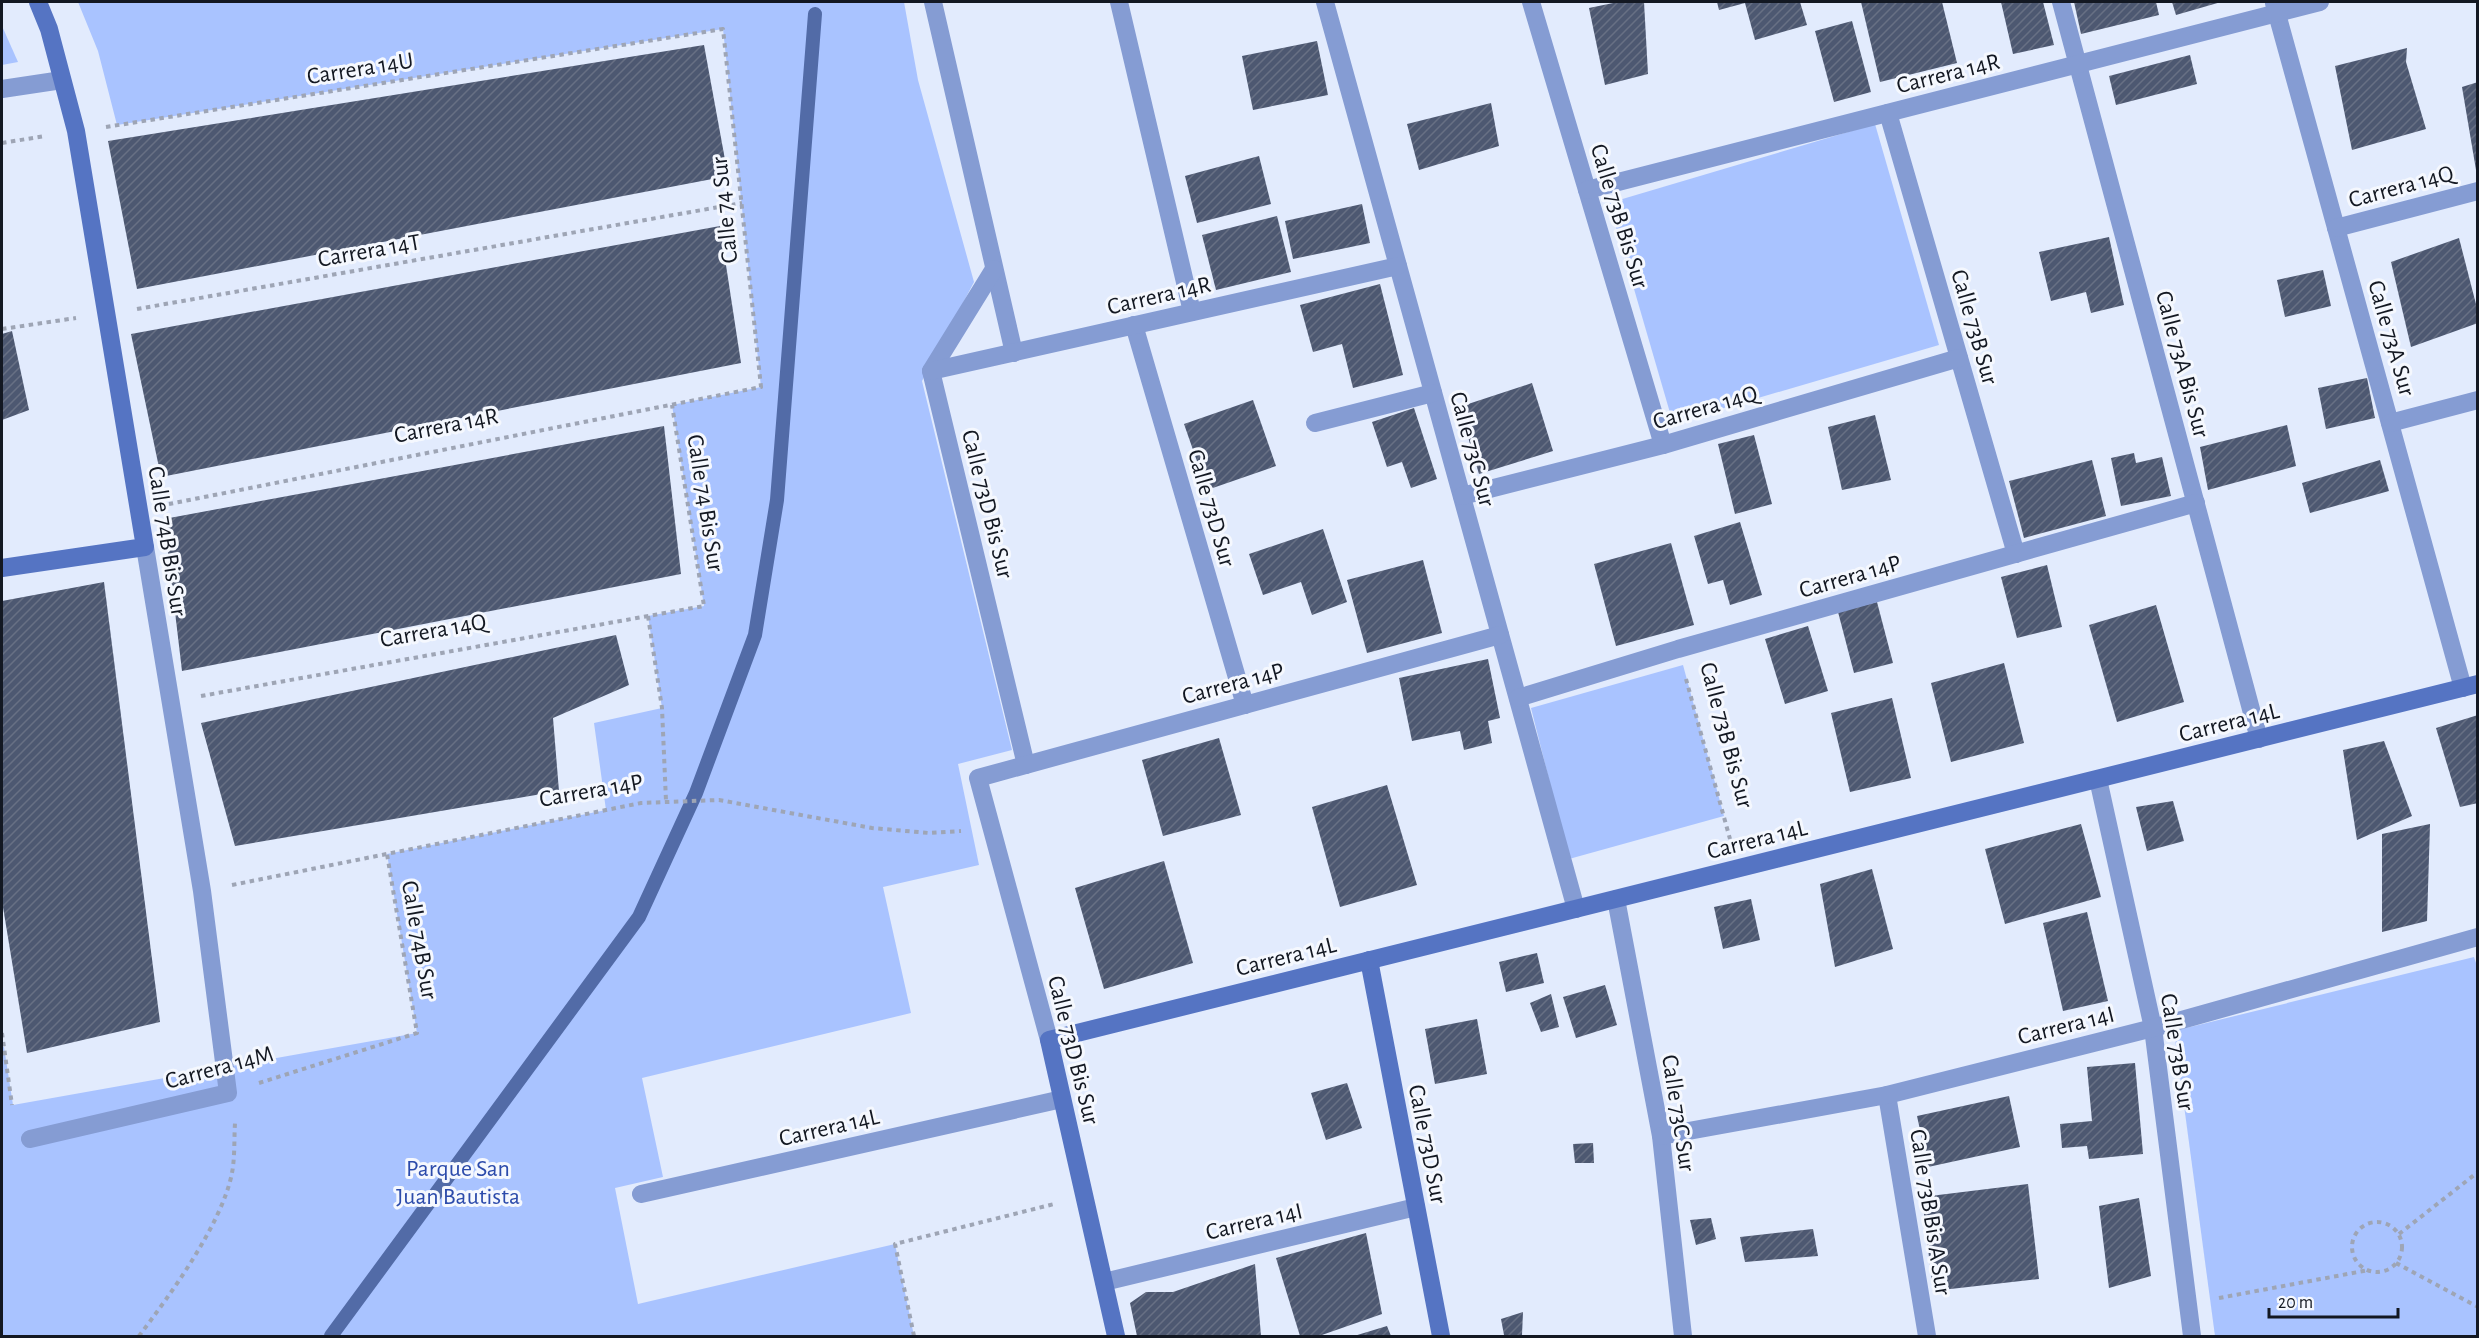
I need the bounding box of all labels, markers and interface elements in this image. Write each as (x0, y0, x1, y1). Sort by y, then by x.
street label: Carrera 14U (305, 49, 415, 89)
street label: Carrera 14R (1894, 50, 2002, 98)
street label: Calle 73B Bis Sur (1586, 141, 1652, 292)
street label: Calle 74 Sur (707, 155, 743, 264)
street label: Carrera 14Q (2346, 161, 2459, 212)
street label: Carrera 14T (316, 230, 423, 272)
street label: Calle 73B Sur (1946, 267, 2002, 388)
street label: Carrera 14R (1105, 272, 1213, 320)
street label: Calle 73A Sur (2363, 278, 2419, 399)
street label: Calle 73A Bis Sur (2151, 288, 2213, 440)
street label: Carrera 14Q (1650, 381, 1763, 434)
street label: Calle 73C Sur (1445, 389, 1499, 510)
street label: Carrera 14R (392, 404, 500, 448)
street label: Calle 73D Bis Sur (957, 427, 1017, 581)
street label: Calle 74 Bis Sur (682, 433, 728, 574)
street label: Calle 73D Sur (1183, 447, 1239, 570)
street label: Calle 74B Bis Sur (143, 464, 191, 618)
street label: Carrera 14P (1797, 551, 1904, 603)
street label: Carrera 14Q (378, 609, 491, 652)
street label: Carrera 14P (1180, 659, 1287, 709)
street label: Calle 73B Bis Sur (1695, 660, 1757, 811)
street label: Carrera 14L (2177, 699, 2282, 747)
street label: Carrera 14P (538, 770, 645, 812)
street label: Carrera 14L (1705, 816, 1810, 864)
street label: Calle 74B Sur (397, 879, 441, 1002)
street label: Carrera 14L (1234, 933, 1339, 981)
street label: Calle 73D Bis Sur (1043, 973, 1103, 1127)
street label: Calle 73B Sur (2156, 992, 2198, 1113)
street label: Carrera 14I (2015, 1002, 2117, 1050)
street label: Carrera 14M (162, 1042, 276, 1094)
street label: Calle 73C Sur (1657, 1053, 1699, 1173)
street label: Calle 73D Sur (1404, 1083, 1450, 1206)
street label: Carrera 14L (777, 1105, 882, 1151)
street label: Calle 73B Bis A Sur (1905, 1127, 1955, 1297)
park label: Parque San Juan Bautista (396, 1157, 520, 1209)
street label: Carrera 14I (1203, 1199, 1305, 1245)
scale bar (2269, 1281, 2398, 1319)
text: 20 m (2278, 1294, 2313, 1312)

